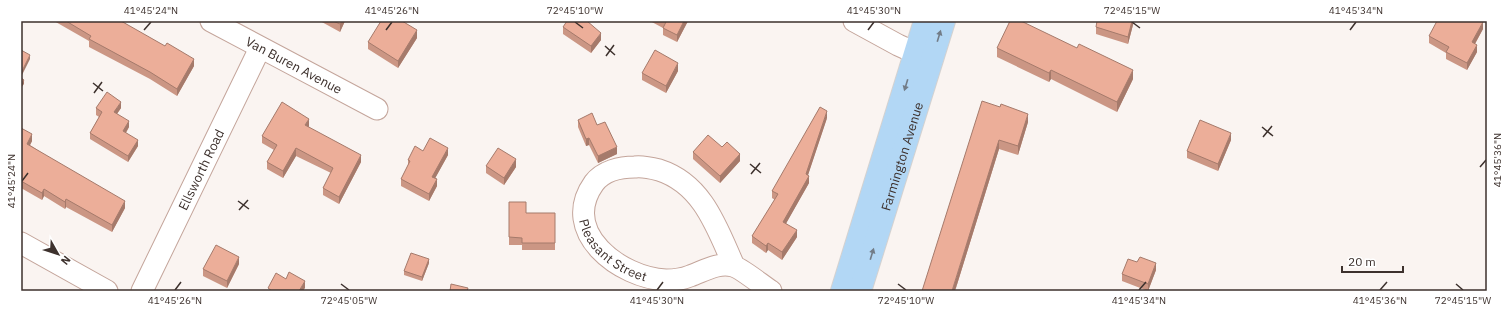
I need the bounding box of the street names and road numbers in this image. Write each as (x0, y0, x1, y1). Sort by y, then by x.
street label: Van Buren Avenue (243, 33, 345, 98)
street label: Farmington Avenue (877, 100, 927, 213)
street label: Ellsworth Road (175, 127, 228, 213)
street label: Pleasant Street (575, 217, 649, 285)

